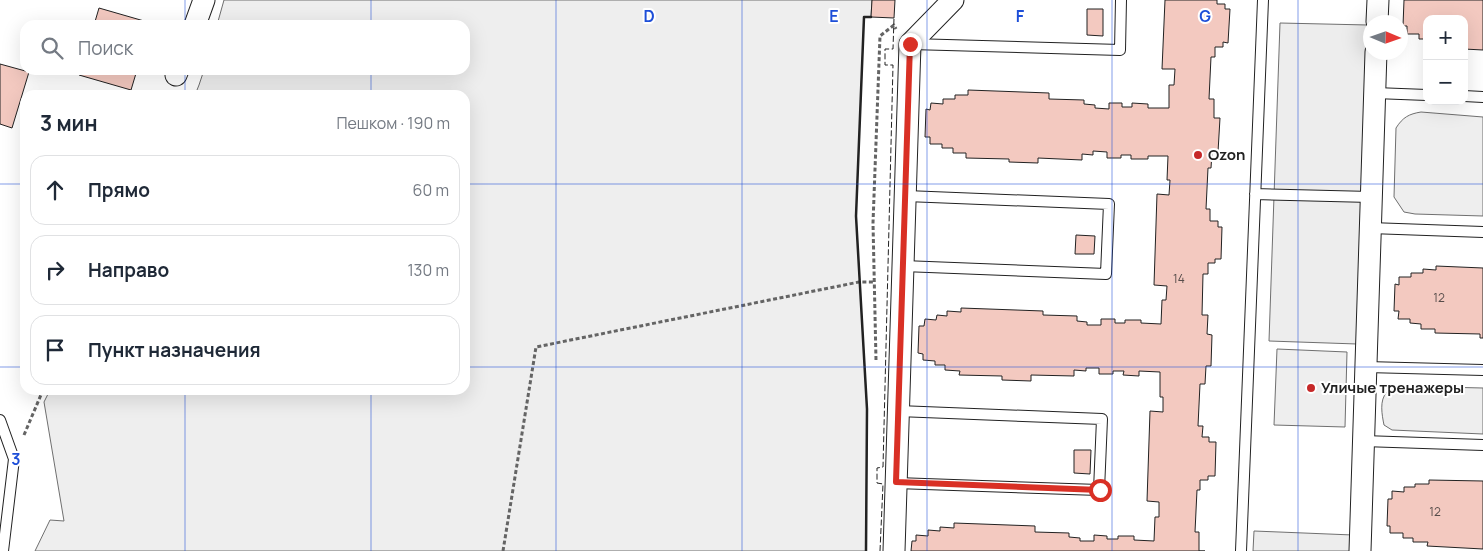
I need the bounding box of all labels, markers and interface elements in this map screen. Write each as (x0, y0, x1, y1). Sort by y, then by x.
text: D (643, 5, 655, 27)
text: E (829, 5, 839, 27)
text: F (1016, 5, 1025, 27)
text: G (1199, 5, 1211, 27)
north arrow (1363, 15, 1408, 60)
map controls (1423, 15, 1468, 105)
button: + (1423, 15, 1468, 60)
search box (20, 20, 470, 75)
route end (899, 33, 922, 56)
icon: search (38, 34, 66, 62)
text: Поиск (78, 35, 133, 61)
button: − (1423, 60, 1468, 105)
text: 3 мин (40, 109, 97, 137)
text: Пешком · 190 m (336, 112, 450, 134)
place label: Ozon (1208, 144, 1245, 165)
marker: Ozon (1192, 149, 1204, 161)
icon: ahead (41, 176, 69, 204)
text: Прямо (88, 177, 150, 203)
text: 60 m (413, 179, 449, 201)
icon: right (41, 256, 69, 284)
text: Направо (88, 257, 169, 283)
text: 130 m (407, 259, 449, 281)
house number: 14 (1173, 270, 1185, 287)
house number: 12 (1433, 289, 1445, 306)
icon: arrive (41, 336, 69, 364)
text: Пункт назначения (88, 337, 261, 363)
place label: Уличые тренажеры (1321, 377, 1464, 398)
marker: Уличые тренажеры (1305, 382, 1317, 394)
text: 3 (11, 448, 21, 470)
route start (1089, 479, 1112, 502)
house number: 12 (1429, 503, 1441, 520)

